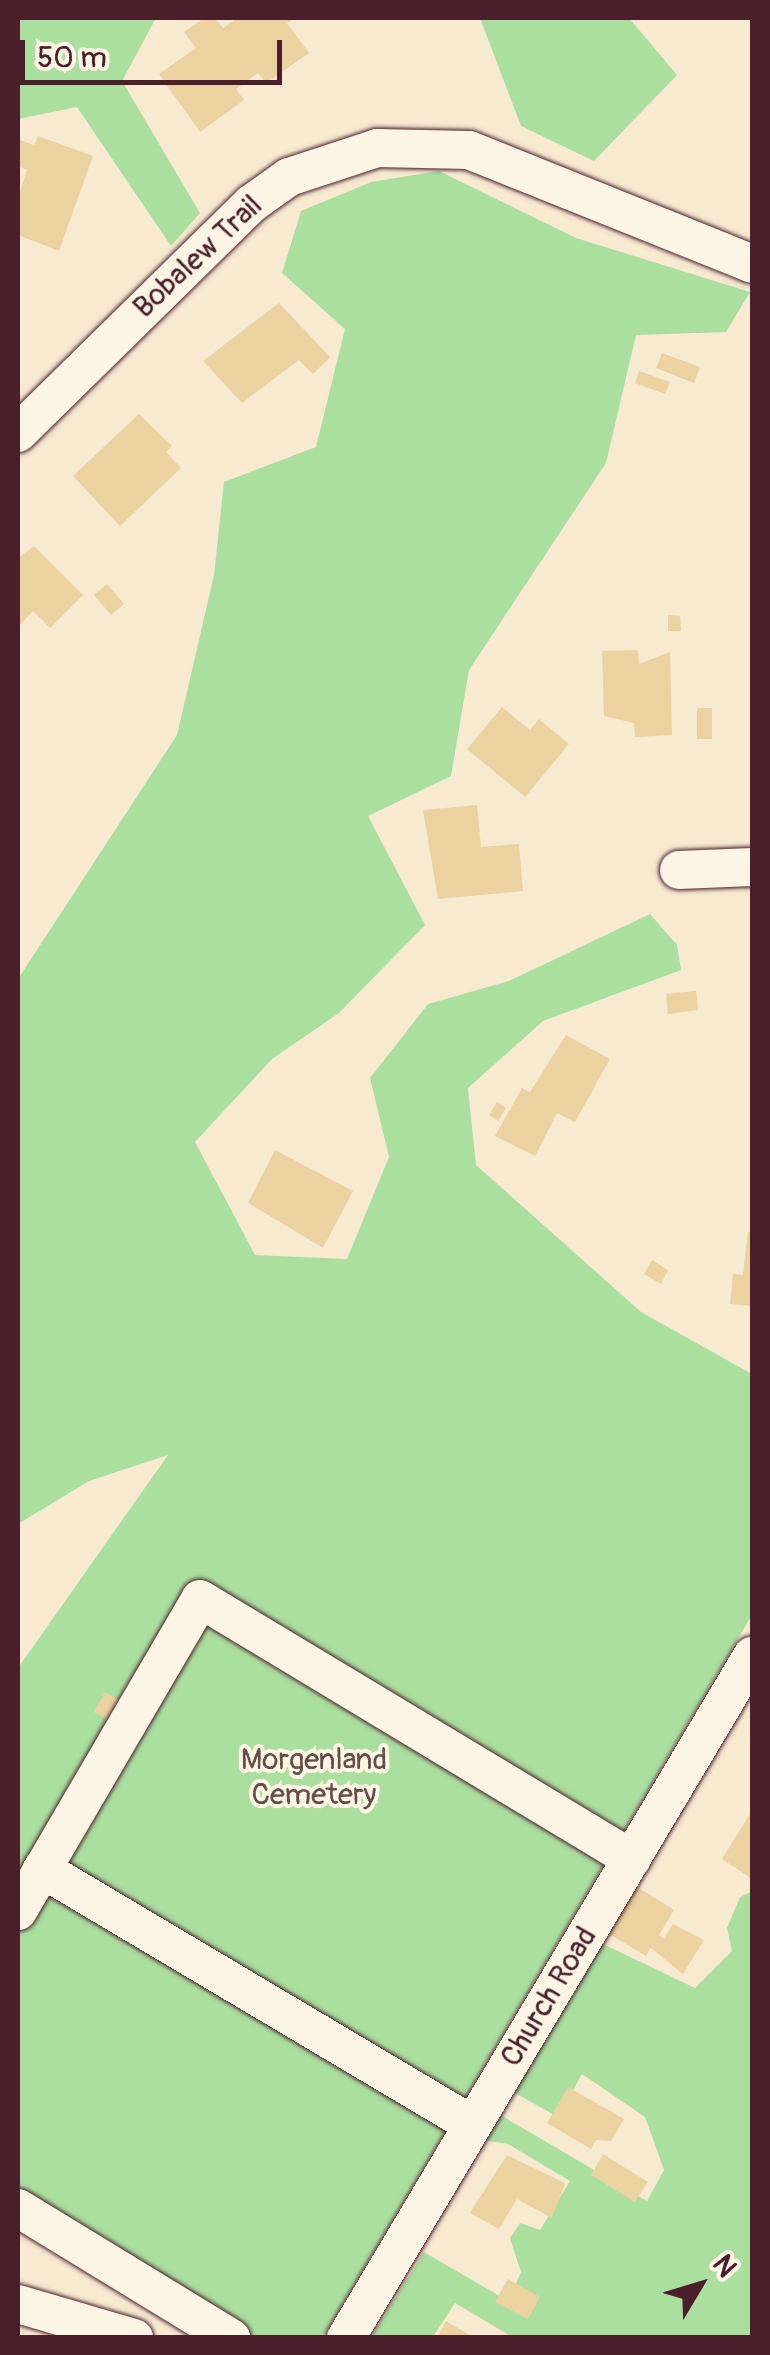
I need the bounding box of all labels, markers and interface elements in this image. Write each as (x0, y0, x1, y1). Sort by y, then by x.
scale bar (25, 20, 288, 82)
text: 50 m (37, 39, 107, 76)
street label: Bobalew Trail (126, 188, 270, 326)
park label: Morgenland Cemetery (241, 1742, 387, 1812)
street label: Church Road (493, 1921, 605, 2073)
north arrow (650, 2235, 750, 2335)
text: N (704, 2248, 744, 2284)

